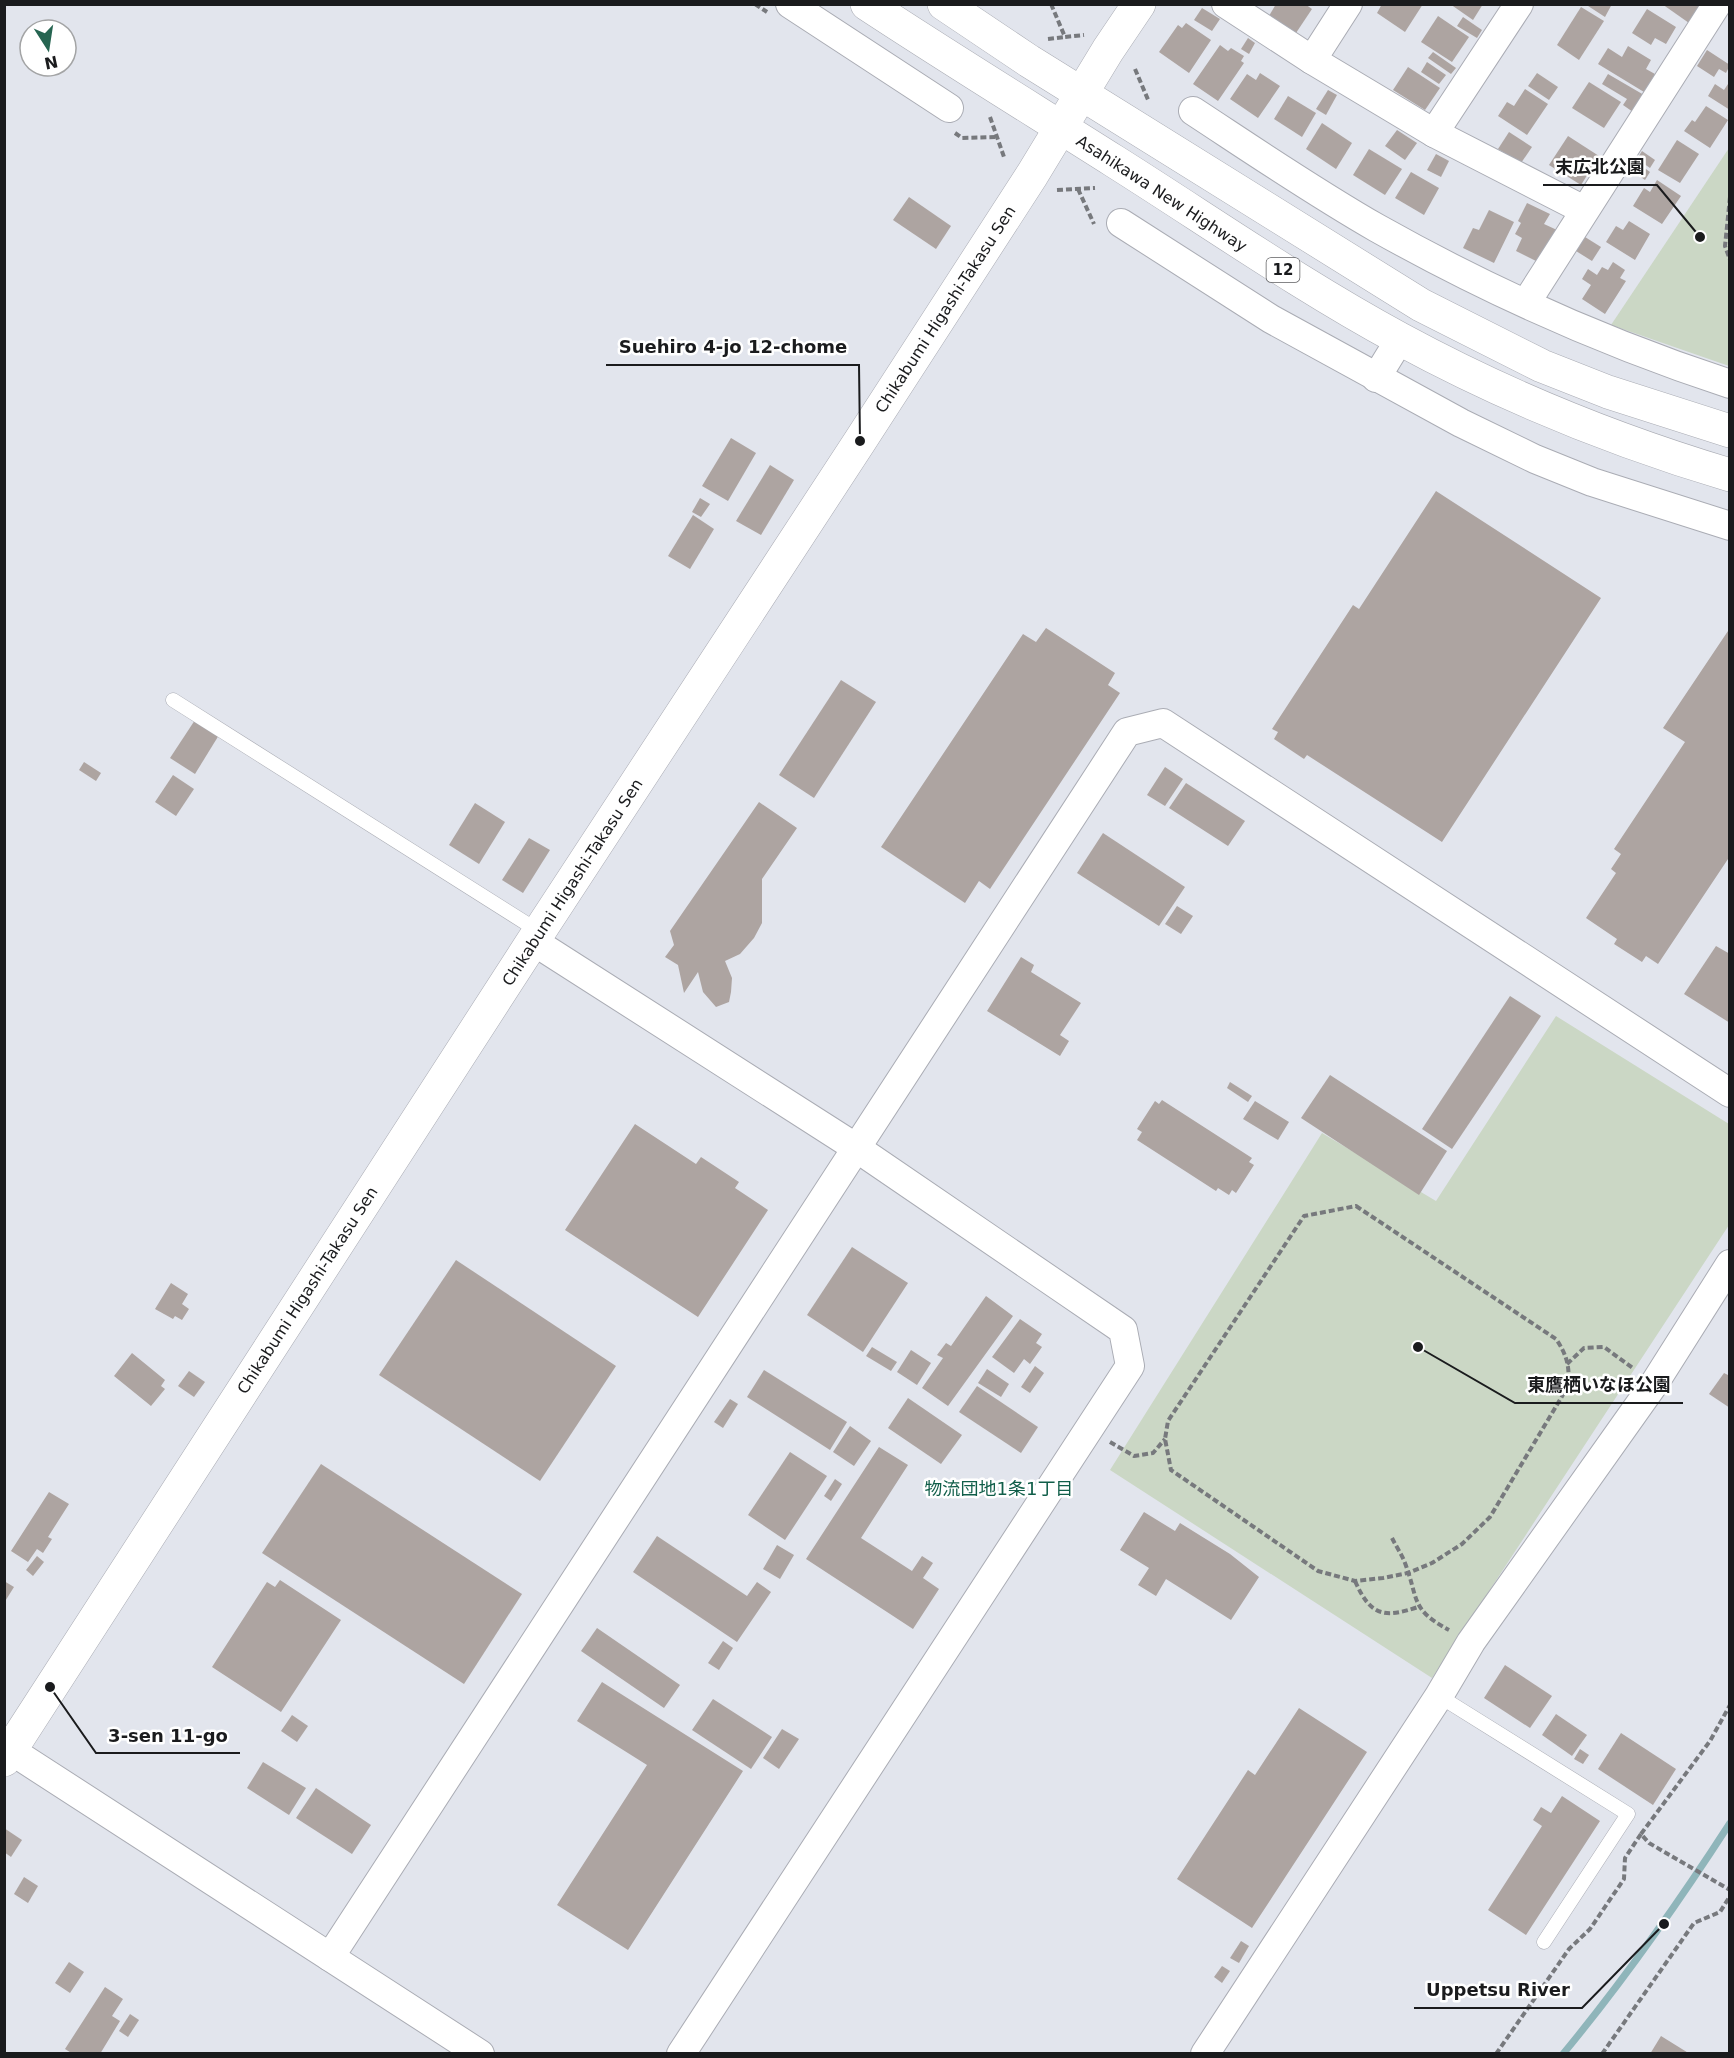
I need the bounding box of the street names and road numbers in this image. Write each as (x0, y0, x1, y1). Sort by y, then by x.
street label: Asahikawa New Highway (1073, 131, 1251, 256)
street label: Chikabumi Higashi-Takasu Sen (871, 202, 1020, 416)
road number: 12 (1266, 258, 1300, 282)
street label: Chikabumi Higashi-Takasu Sen (498, 775, 647, 989)
street label: Chikabumi Higashi-Takasu Sen (233, 1183, 382, 1397)

